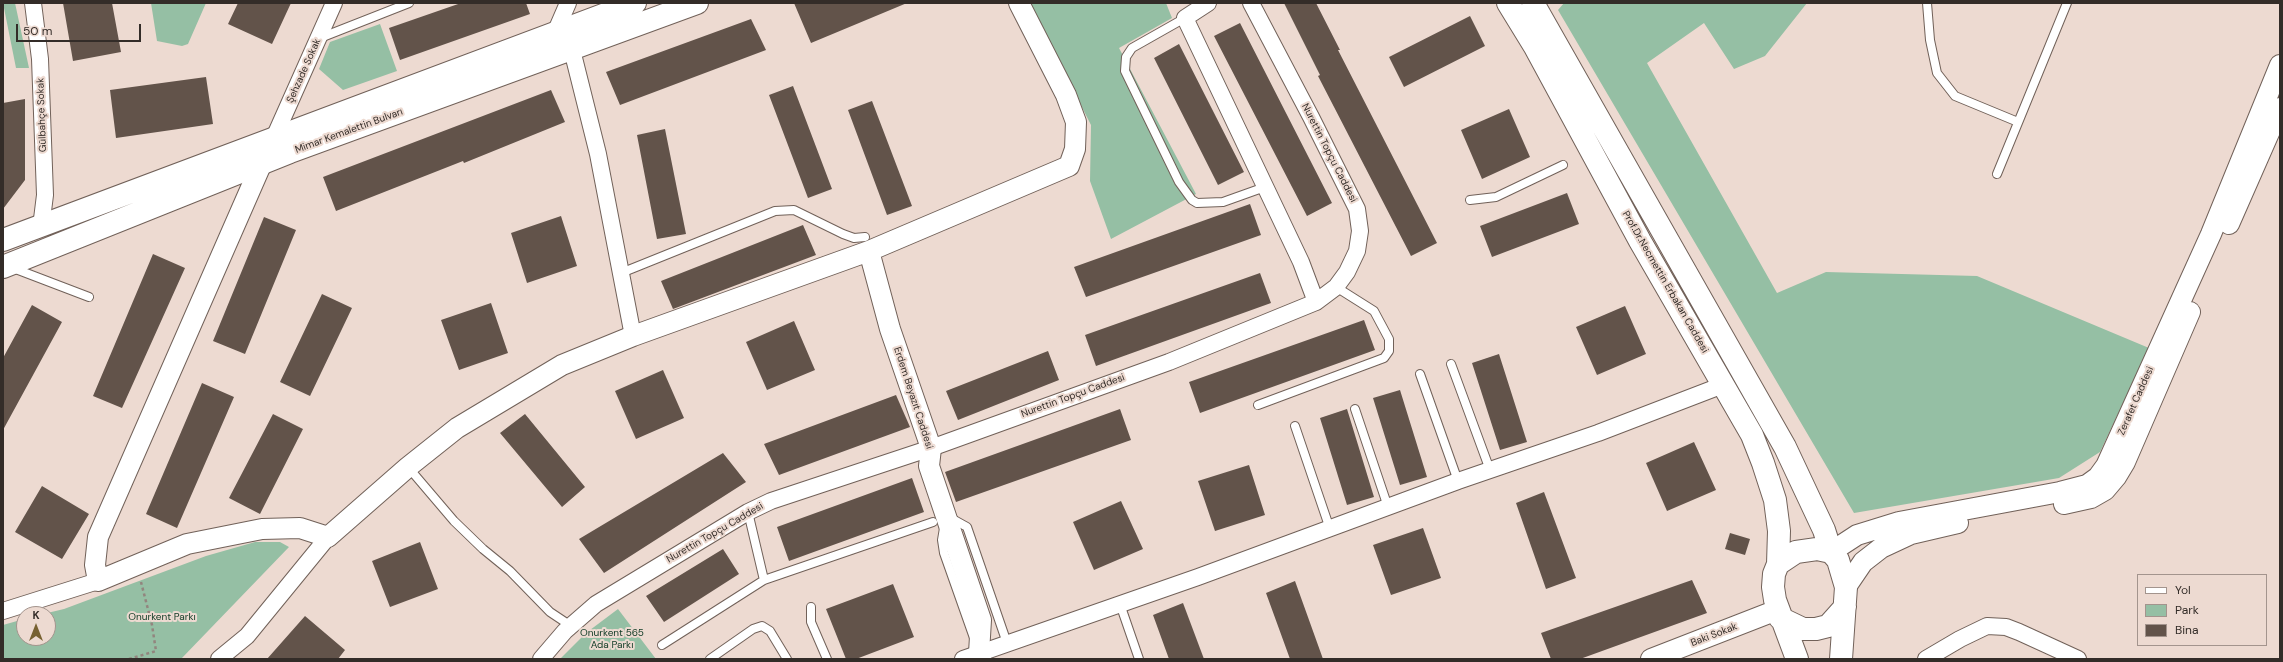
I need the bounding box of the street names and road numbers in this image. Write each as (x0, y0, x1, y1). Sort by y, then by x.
street label: Şehzade Sokak (284, 37, 324, 105)
street label: Gülbahçe Sokak (35, 78, 49, 152)
street label: Nurettin Topçu Caddesi (1299, 101, 1359, 205)
street label: Mimar Kemalettin Bulvarı (293, 106, 405, 156)
street label: Prof.Dr.Necmettin Erbakan Caddesi (1619, 209, 1711, 355)
street label: Erdem Beyazıt Caddesi (891, 345, 935, 451)
street label: Zerafet Caddesi (2116, 365, 2156, 437)
street label: Nurettin Topçu Caddesi (1019, 372, 1127, 420)
street label: Nurettin Topçu Caddesi (665, 500, 765, 566)
street label: Baki Sokak (1689, 621, 1739, 649)

